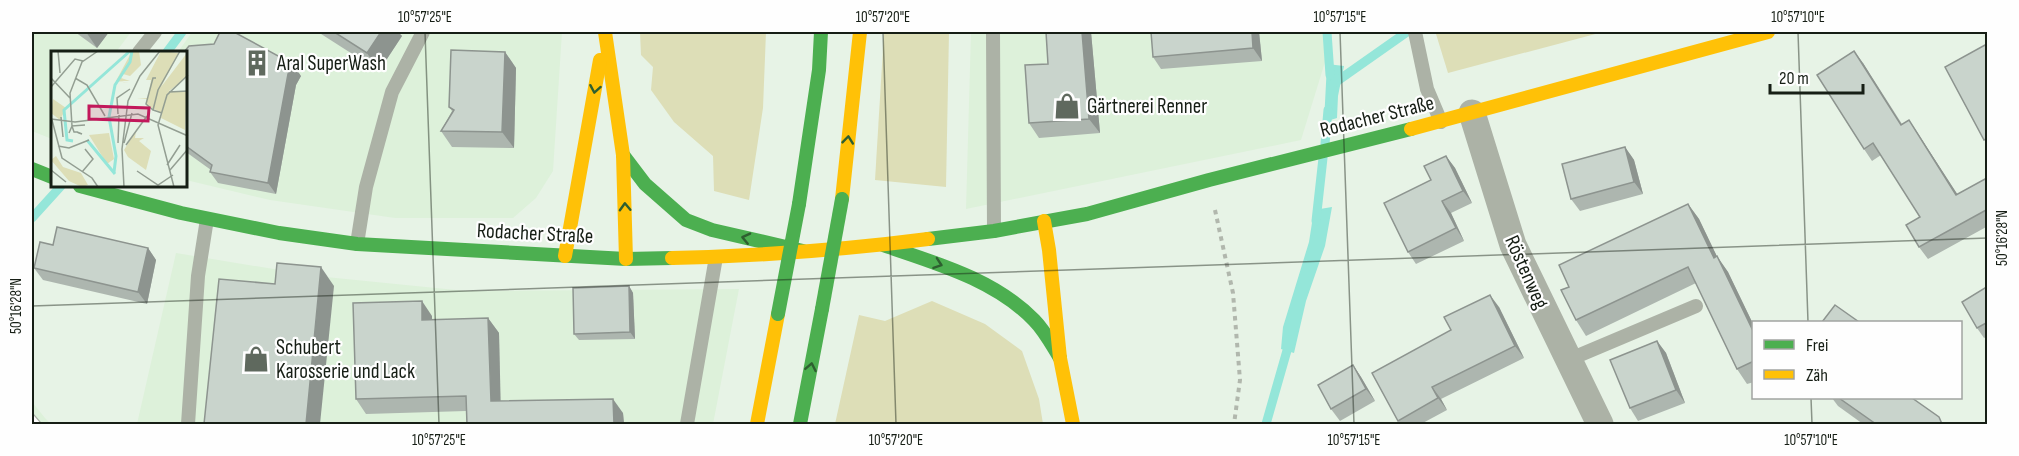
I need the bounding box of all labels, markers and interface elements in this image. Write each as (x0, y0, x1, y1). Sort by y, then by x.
text: 10°57'25"E (398, 8, 452, 27)
text: 10°57'20"E (856, 8, 910, 27)
text: 10°57'15"E (1314, 8, 1366, 27)
text: 10°57'10"E (1771, 8, 1825, 27)
building icon: Aral SuperWash (242, 48, 272, 78)
inset map (51, 51, 188, 188)
place label: Aral SuperWash (276, 51, 386, 76)
scale bar (1770, 57, 1863, 95)
text: 20 m (1779, 68, 1809, 89)
one-way arrow (589, 84, 602, 94)
street label: Rodacher Straße (1318, 90, 1437, 143)
shop icon: Gärtnerei Renner (1052, 91, 1082, 121)
place label: Gärtnerei Renner (1087, 94, 1207, 119)
one-way arrow (841, 136, 854, 145)
one-way arrow (619, 202, 631, 211)
text: 50°16'28"N (1993, 210, 2012, 266)
street label: Rodacher Straße (476, 218, 594, 249)
street label: Röstenweg (1499, 232, 1554, 313)
one-way arrow (741, 233, 751, 246)
one-way arrow (933, 257, 943, 270)
text: 50°16'28"N (7, 278, 26, 334)
legend (1752, 321, 1962, 399)
place label: Schubert Karosserie und Lack (276, 335, 415, 384)
text: Frei (1806, 335, 1828, 356)
shop icon: Schubert Karosserie und Lack (241, 344, 271, 374)
one-way arrow (804, 362, 817, 372)
text: Zäh (1806, 365, 1828, 386)
text: 10°57'25"E (412, 431, 466, 450)
text: 10°57'20"E (869, 431, 923, 450)
text: 10°57'15"E (1328, 431, 1380, 450)
text: 10°57'10"E (1784, 431, 1838, 450)

